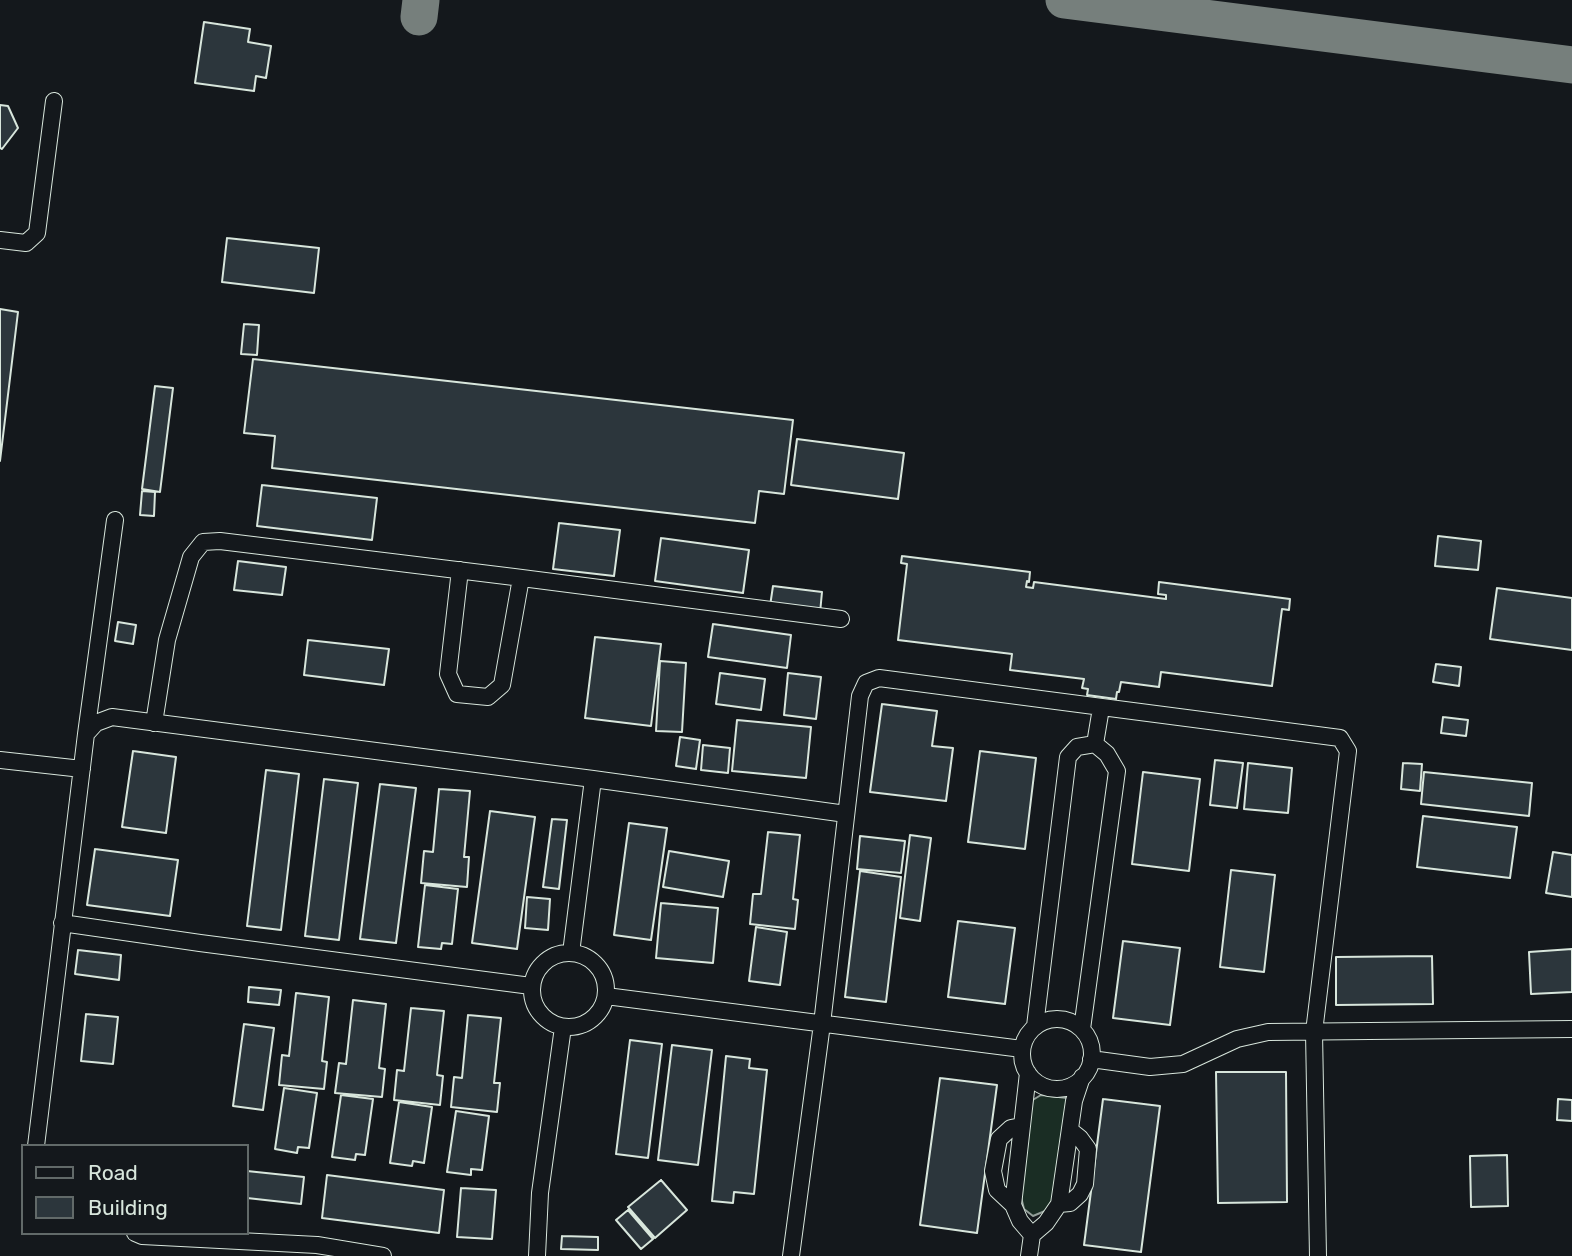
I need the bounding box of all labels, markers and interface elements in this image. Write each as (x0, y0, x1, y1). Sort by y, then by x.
legend (21, 1144, 248, 1235)
text: Road (88, 1160, 138, 1185)
text: Building (88, 1195, 168, 1220)

